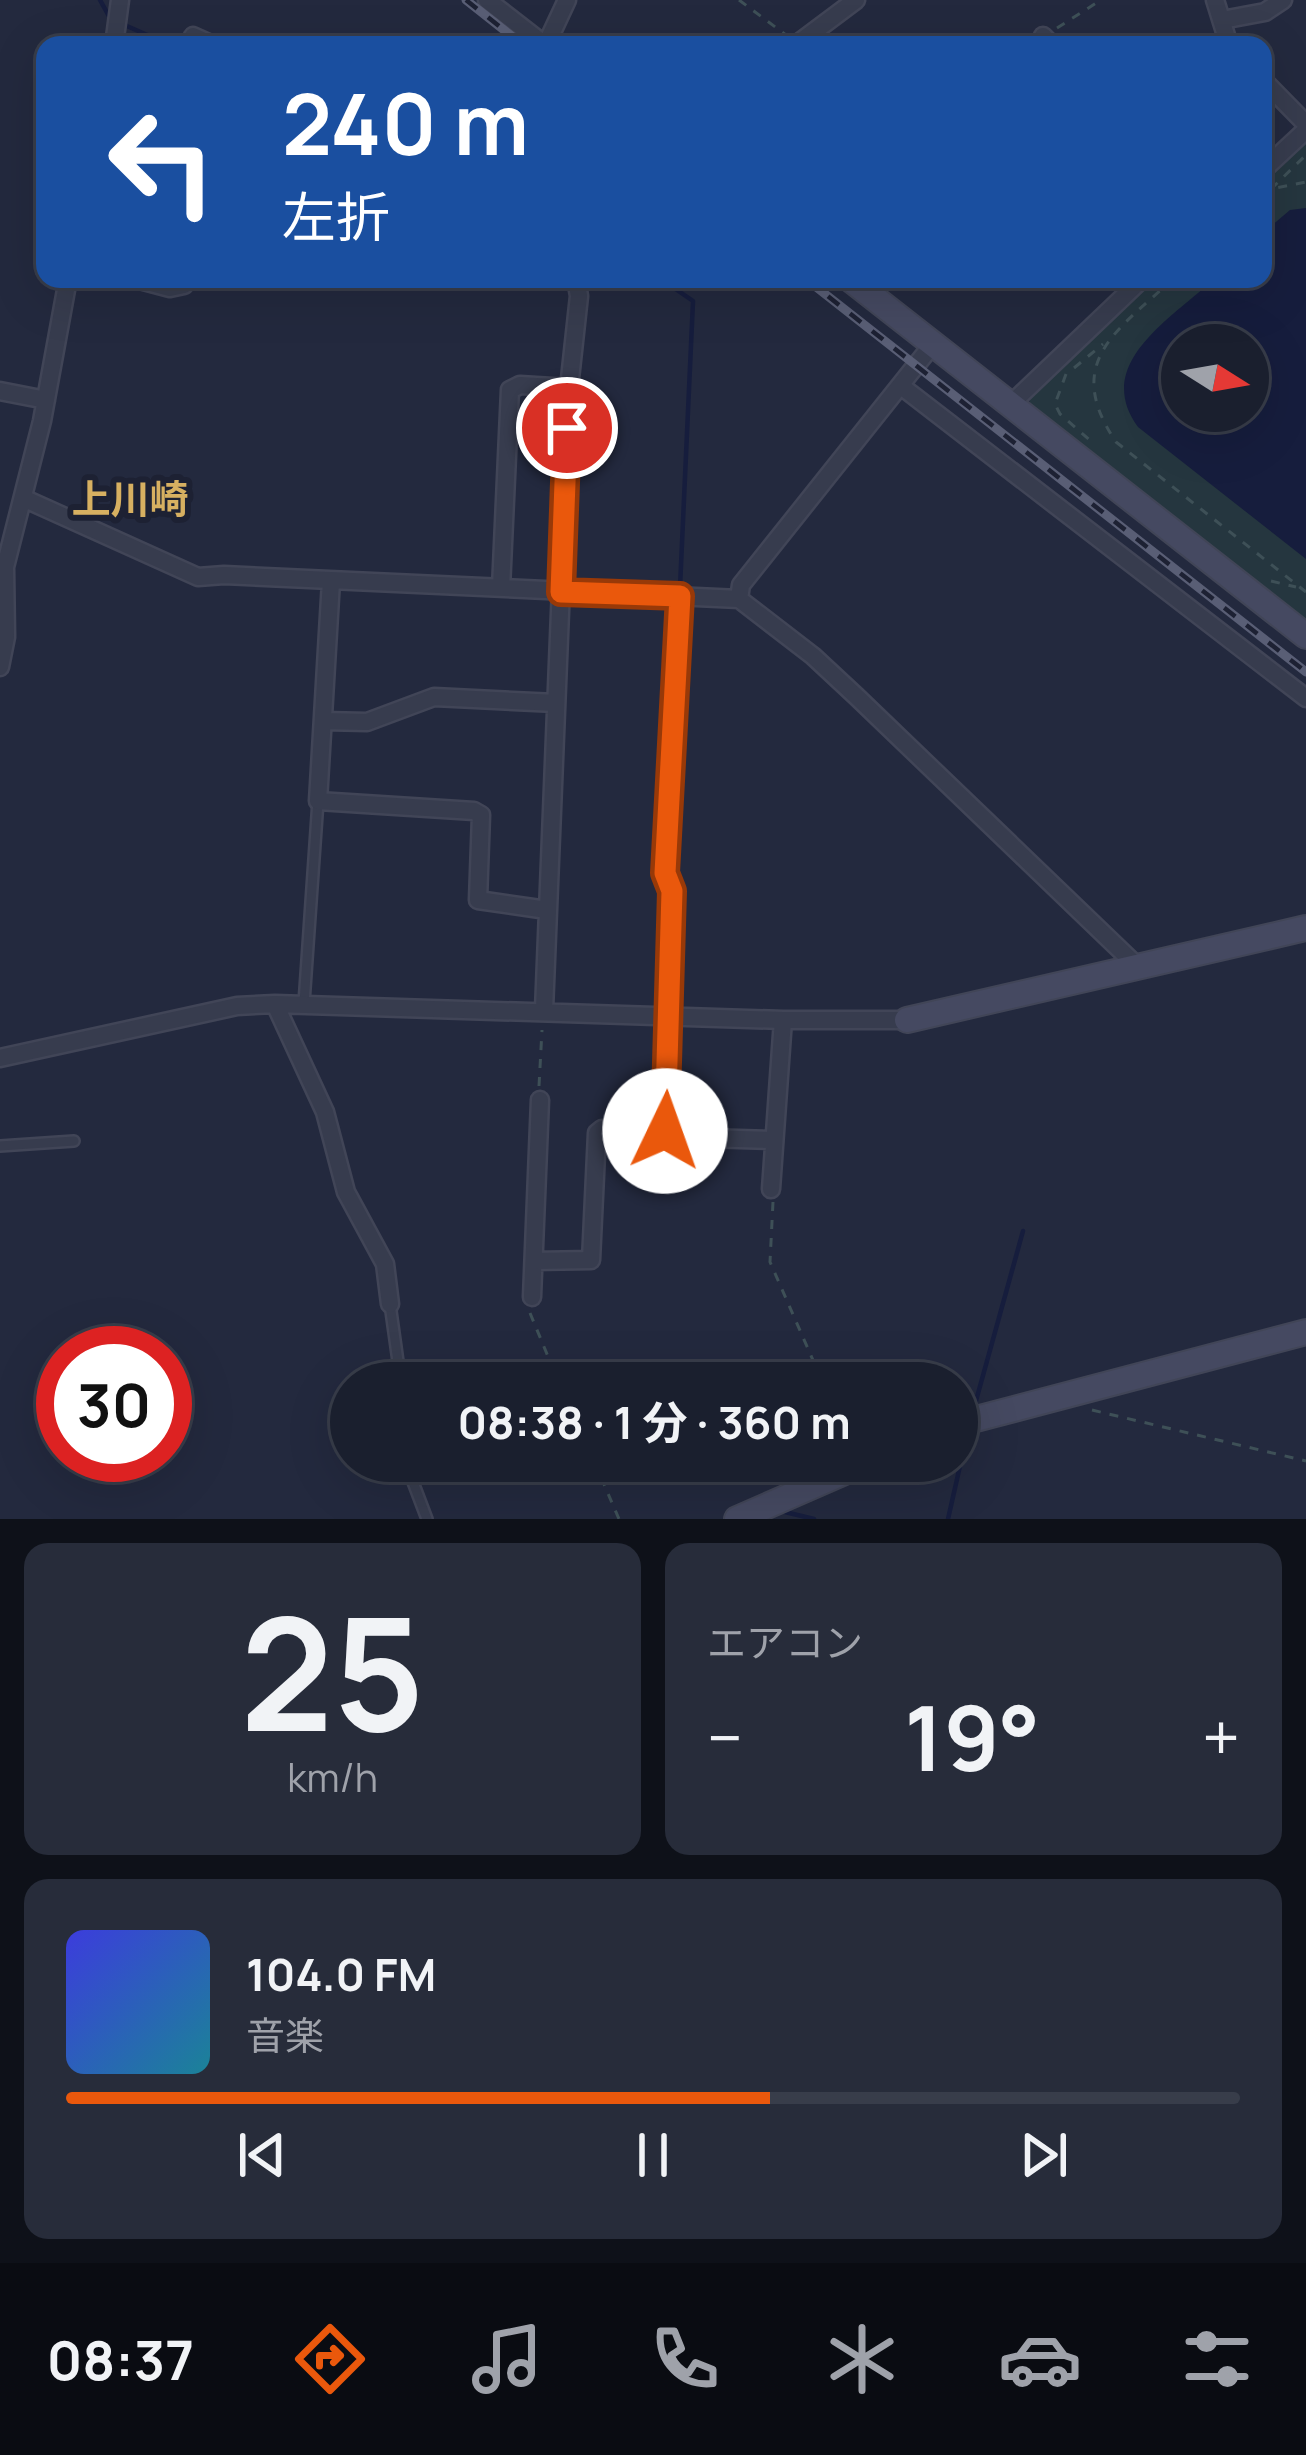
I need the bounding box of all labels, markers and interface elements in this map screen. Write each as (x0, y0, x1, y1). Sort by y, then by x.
text: 240 m (282, 65, 529, 180)
icon: left (84, 84, 240, 240)
text: 左折 (282, 179, 390, 253)
north arrow (1161, 324, 1269, 432)
map controls (1161, 324, 1269, 432)
pin (516, 377, 618, 479)
icon: arrive (534, 395, 600, 461)
district label: 上川崎 (71, 471, 189, 525)
position arrow (602, 1068, 728, 1194)
speed limit sign: 30 (36, 1326, 192, 1482)
text: 08:38 · 1 分 · 360 m (457, 1391, 851, 1453)
text: 25 (240, 1565, 425, 1778)
text: エアコン (707, 1615, 863, 1669)
text: 19° (904, 1675, 1040, 1798)
text: − (707, 1692, 743, 1782)
text: + (1202, 1692, 1240, 1782)
text: km/h (287, 1750, 378, 1804)
text: 104.0 FM (246, 1943, 436, 2005)
text: 音楽 (246, 2008, 324, 2062)
icon: previous (229, 2122, 295, 2188)
icon: pause (620, 2122, 686, 2188)
icon: next (1011, 2122, 1077, 2188)
icon: directions (288, 2317, 372, 2401)
icon: music (465, 2317, 549, 2401)
icon: phone (643, 2317, 727, 2401)
icon: climate (820, 2317, 904, 2401)
icon: car (998, 2317, 1082, 2401)
icon: filters (1175, 2317, 1259, 2401)
text: 08:37 (47, 2322, 194, 2396)

